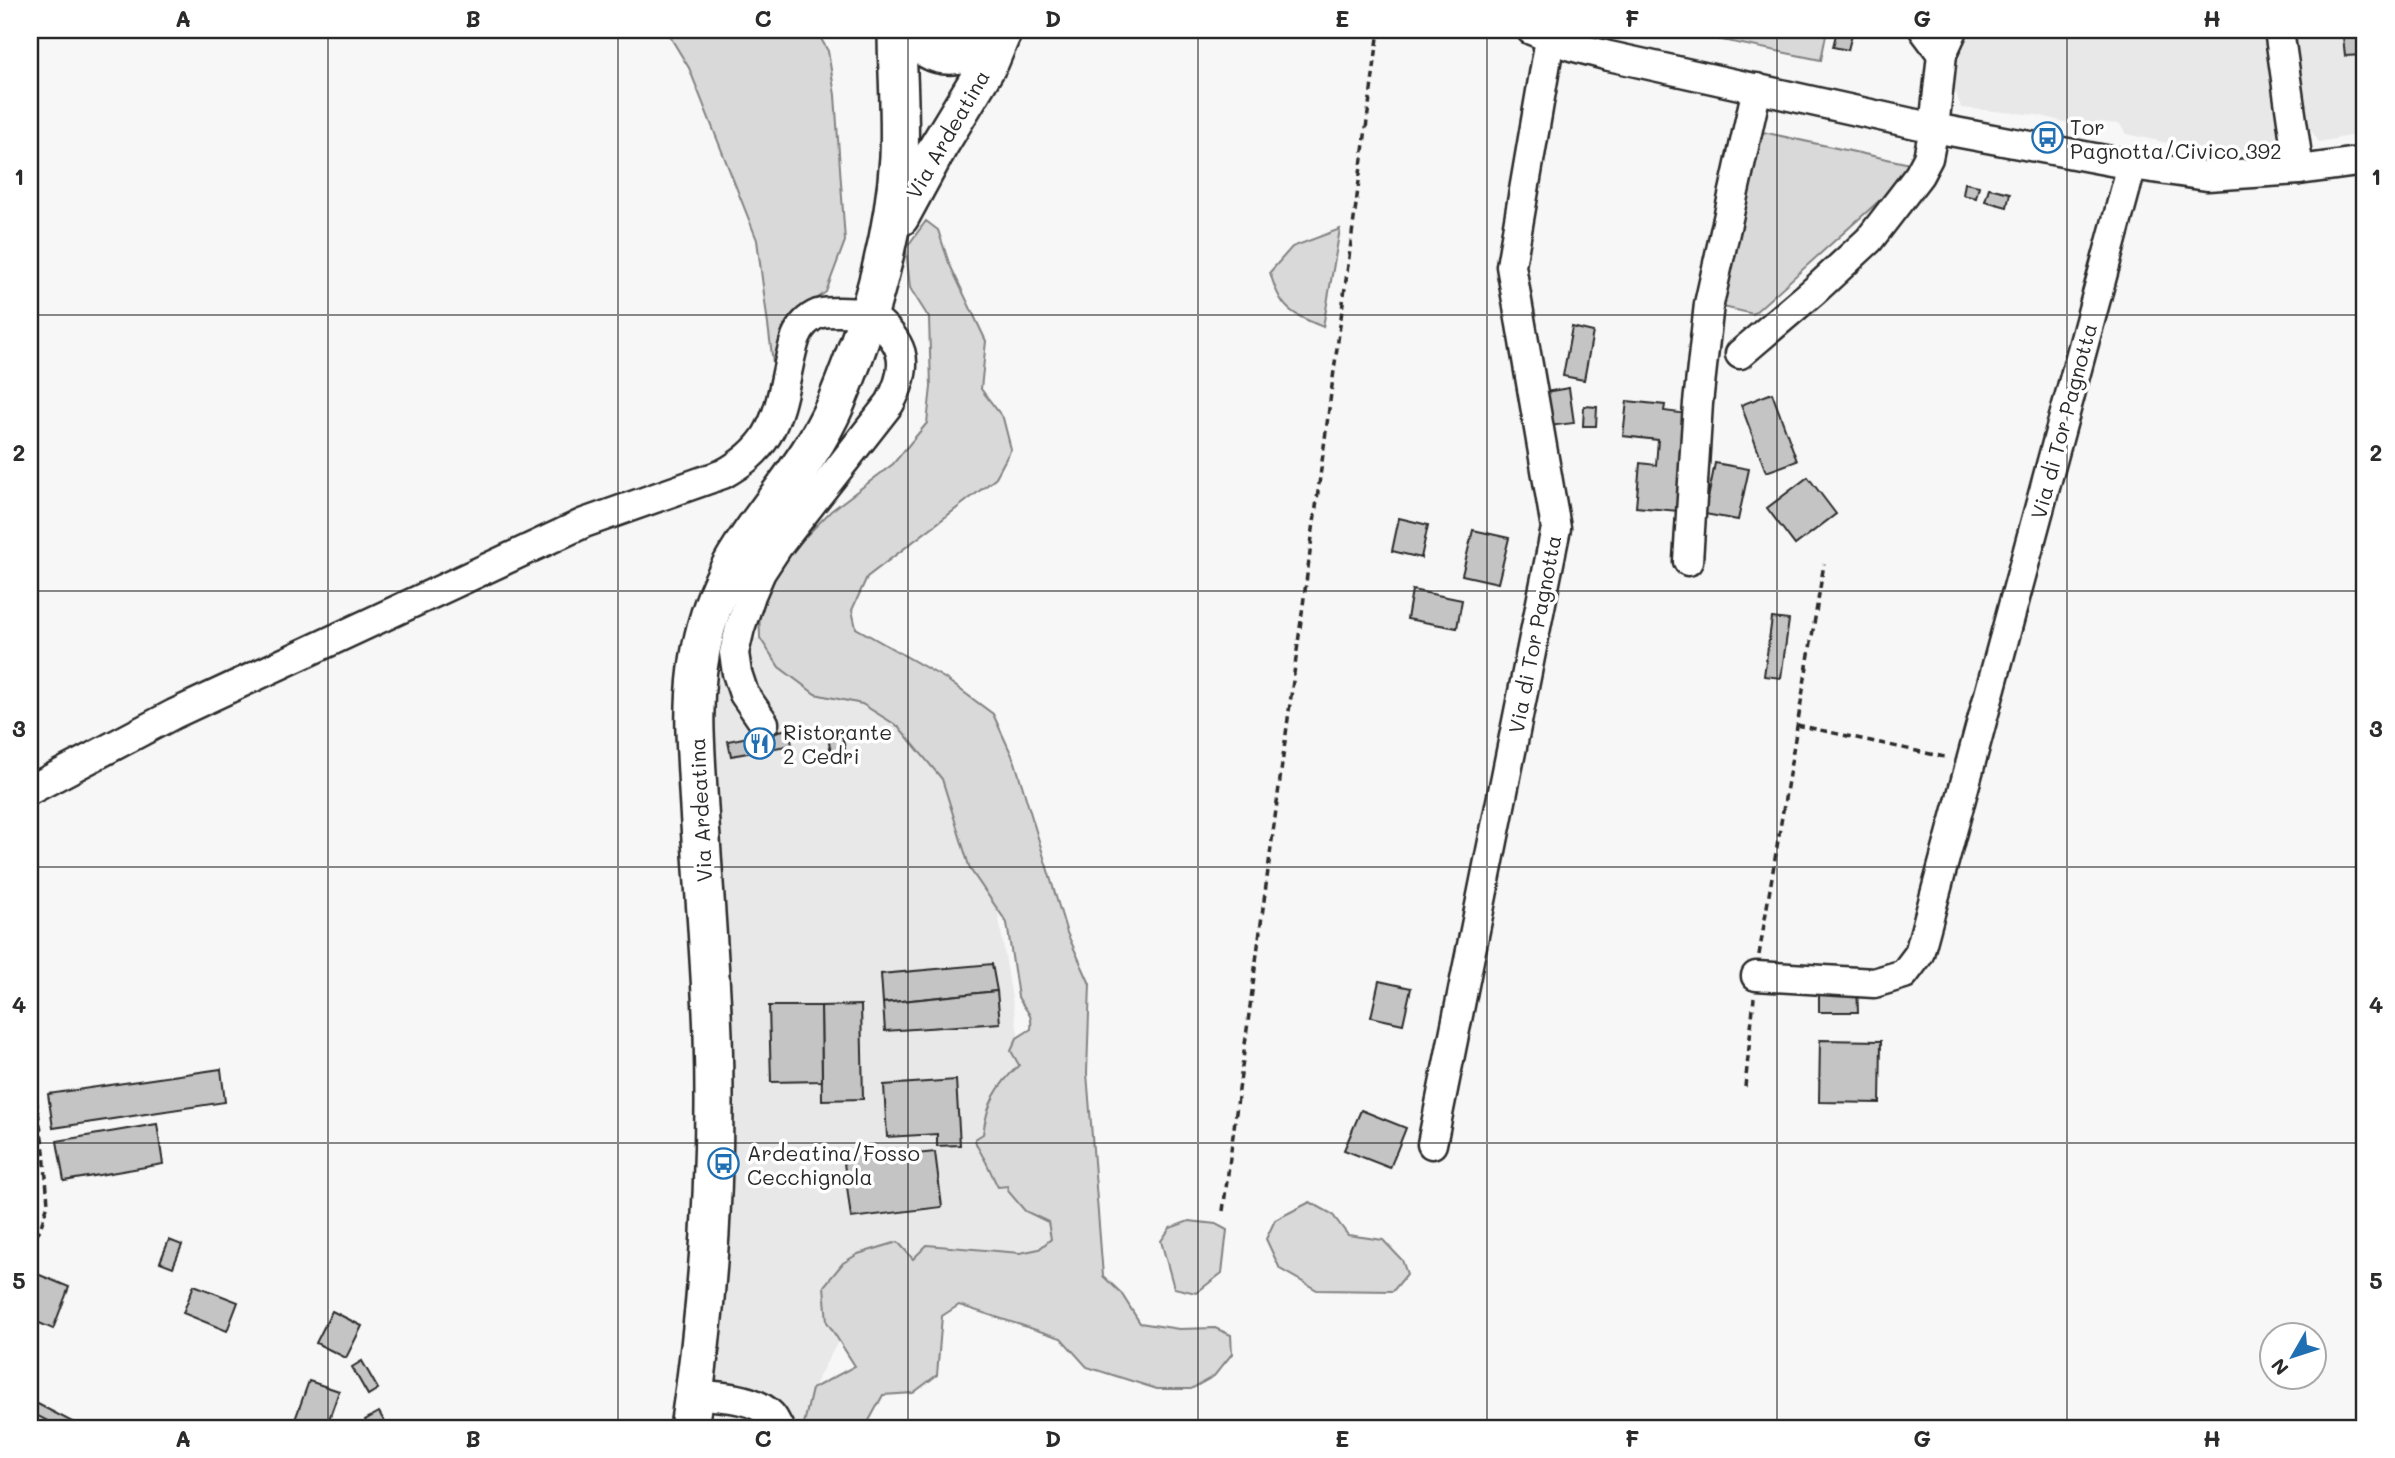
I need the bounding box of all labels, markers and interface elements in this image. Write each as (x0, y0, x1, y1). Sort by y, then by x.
text: A (175, 3, 191, 33)
text: B (465, 3, 481, 33)
text: C (754, 3, 772, 33)
text: D (1045, 3, 1061, 33)
text: E (1335, 3, 1349, 33)
text: F (1625, 3, 1639, 33)
text: G (1913, 3, 1931, 33)
text: H (2203, 3, 2221, 33)
street label: Via Ardeatina (899, 65, 995, 203)
place label: Tor Pagnotta/Civico 392 (2070, 113, 2282, 164)
bus stop icon: Tor Pagnotta/Civico 392 (2030, 121, 2064, 155)
text: 1 (14, 161, 24, 191)
text: 1 (2371, 161, 2381, 191)
street label: Via di Tor Pagnotta (2024, 320, 2102, 522)
text: 2 (13, 437, 25, 467)
text: 2 (2370, 437, 2382, 467)
street label: Via di Tor Pagnotta (1502, 533, 1566, 735)
text: 3 (12, 713, 26, 743)
text: 3 (2369, 713, 2383, 743)
place label: Ristorante 2 Cedri (783, 718, 892, 769)
restaurant icon: Ristorante 2 Cedri (743, 726, 777, 760)
street label: Via Ardeatina (683, 737, 717, 883)
text: 4 (12, 989, 26, 1019)
text: 4 (2369, 989, 2383, 1019)
place label: Ardeatina/Fosso Cecchignola (747, 1139, 920, 1190)
bus stop icon: Ardeatina/Fosso Cecchignola (707, 1147, 741, 1181)
text: 5 (12, 1265, 26, 1295)
text: 5 (2369, 1265, 2383, 1295)
north arrow (2258, 1322, 2328, 1392)
text: N (2265, 1354, 2294, 1380)
text: A (175, 1423, 191, 1453)
text: B (465, 1423, 481, 1453)
text: C (754, 1423, 772, 1453)
text: D (1045, 1423, 1061, 1453)
text: E (1335, 1423, 1349, 1453)
text: F (1625, 1423, 1639, 1453)
text: G (1913, 1423, 1931, 1453)
text: H (2203, 1423, 2221, 1453)

